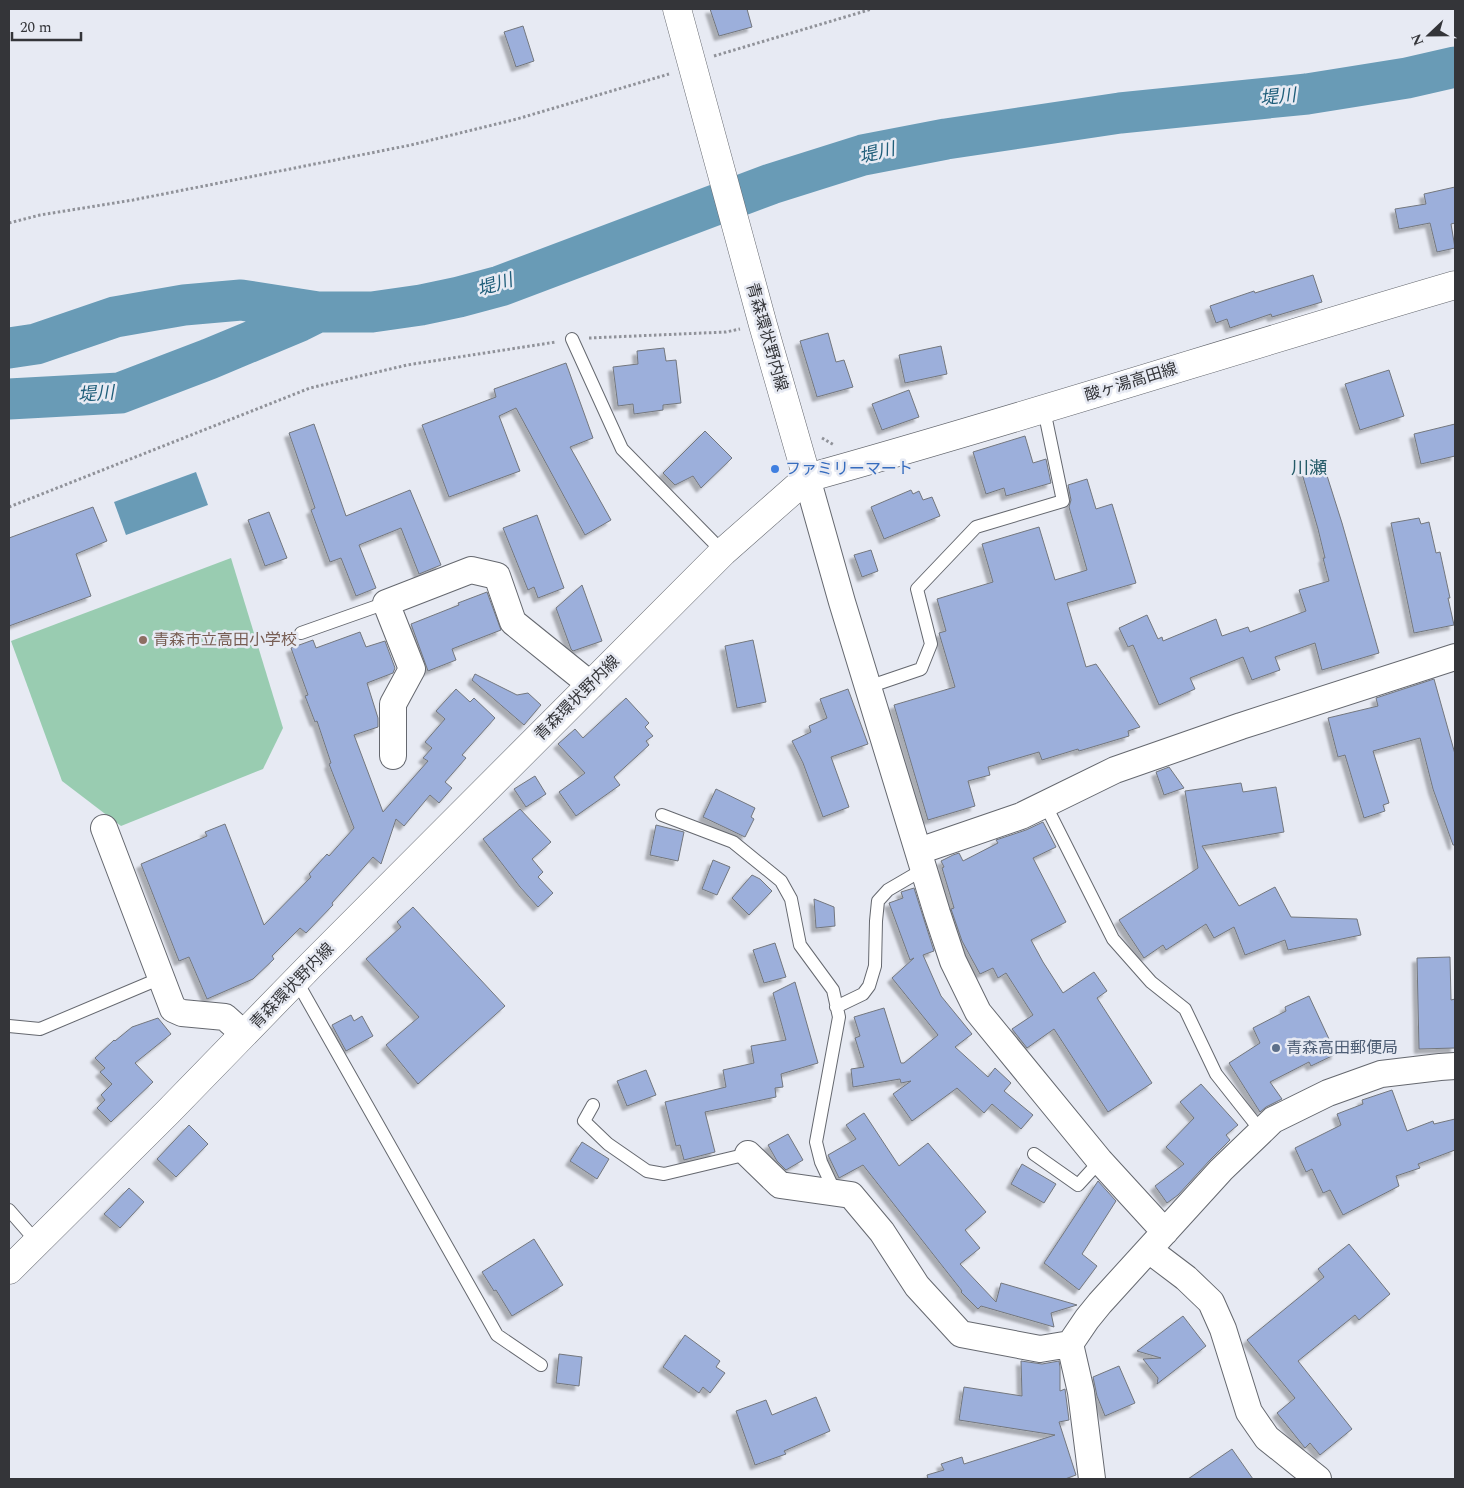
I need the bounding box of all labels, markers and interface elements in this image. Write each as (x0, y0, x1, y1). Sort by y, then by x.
scale bar (12, 10, 81, 42)
north arrow (1404, 10, 1454, 60)
text: 20 m (20, 16, 52, 39)
text: N (1406, 30, 1429, 49)
water label: 堤川 (1259, 81, 1299, 112)
water label: 堤川 (856, 135, 900, 170)
water label: 堤川 (474, 266, 518, 303)
street label: 青森環状野内線 (740, 280, 794, 394)
street label: 酸ヶ湯高田線 (1082, 356, 1180, 408)
water label: 堤川 (77, 379, 117, 409)
district label: 川瀬 (1291, 455, 1327, 482)
place label: ファミリーマート (785, 457, 913, 481)
marker: ファミリーマート (769, 463, 781, 475)
place label: 青森市立高田小学校 (153, 628, 297, 652)
marker: 青森市立高田小学校 (137, 634, 149, 646)
street label: 青森環状野内線 (529, 650, 625, 746)
street label: 青森環状野内線 (244, 937, 340, 1035)
place label: 青森高田郵便局 (1286, 1036, 1398, 1060)
marker: 青森高田郵便局 (1270, 1042, 1282, 1054)

